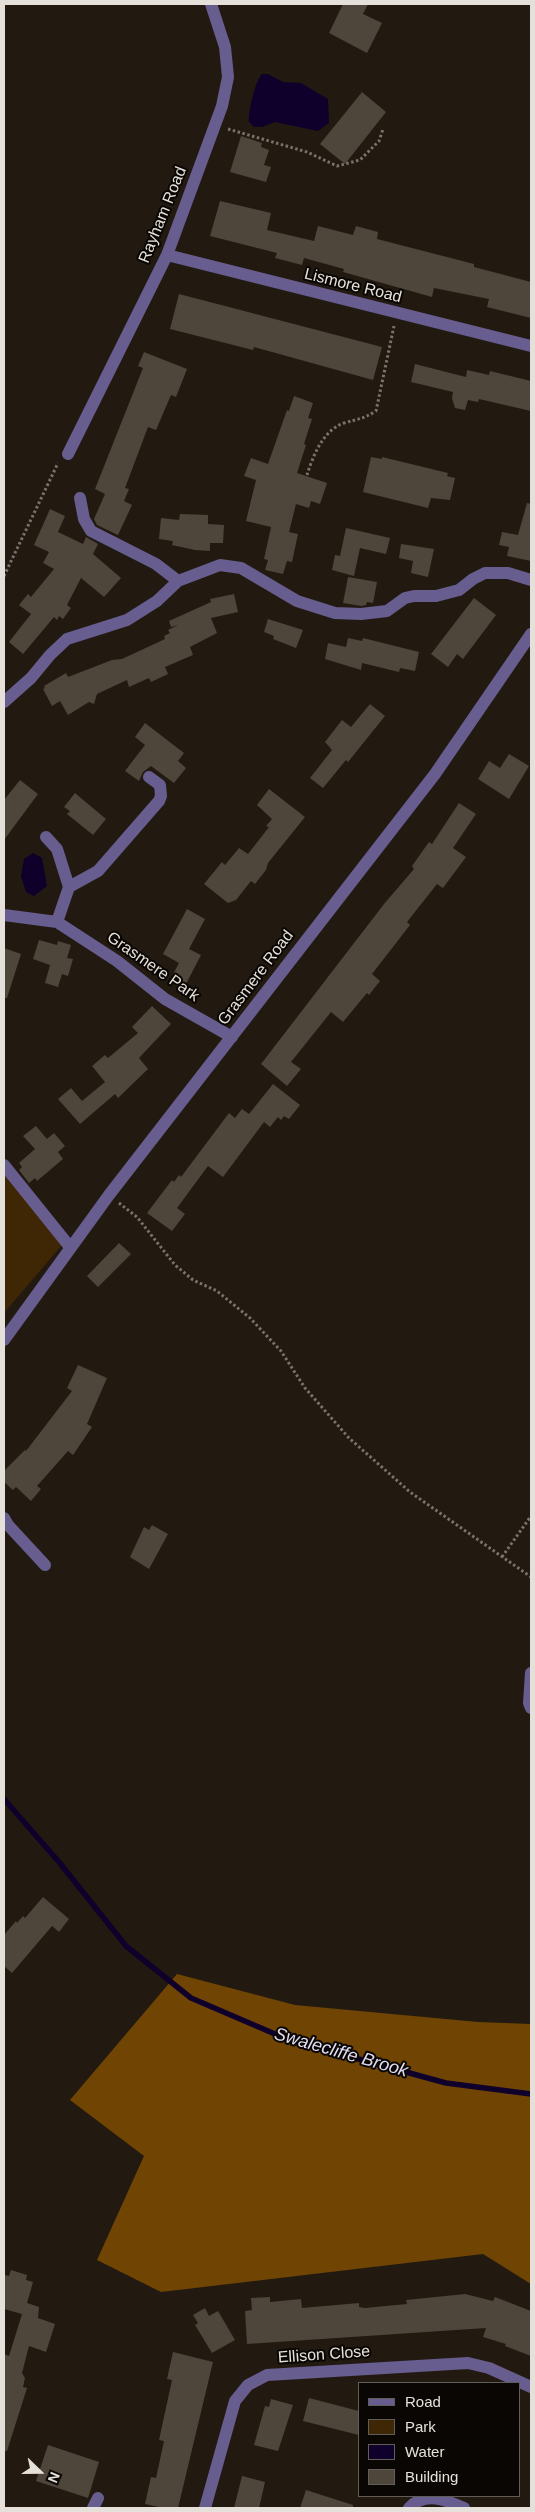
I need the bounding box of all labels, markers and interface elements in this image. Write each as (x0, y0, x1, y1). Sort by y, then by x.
street label: Rayham Road (135, 164, 191, 266)
street label: Lismore Road (302, 265, 404, 307)
street label: Grasmere Road (214, 927, 298, 1029)
street label: Grasmere Park (103, 928, 203, 1006)
water label: Swalecliffe Brook (272, 2024, 410, 2082)
street label: Ellison Close (277, 2342, 371, 2368)
legend (358, 2382, 520, 2497)
text: Road (405, 2393, 441, 2410)
text: Park (405, 2418, 436, 2435)
text: Water (405, 2443, 444, 2460)
north arrow (15, 2447, 65, 2497)
text: Building (405, 2468, 458, 2485)
text: N (45, 2470, 63, 2485)

